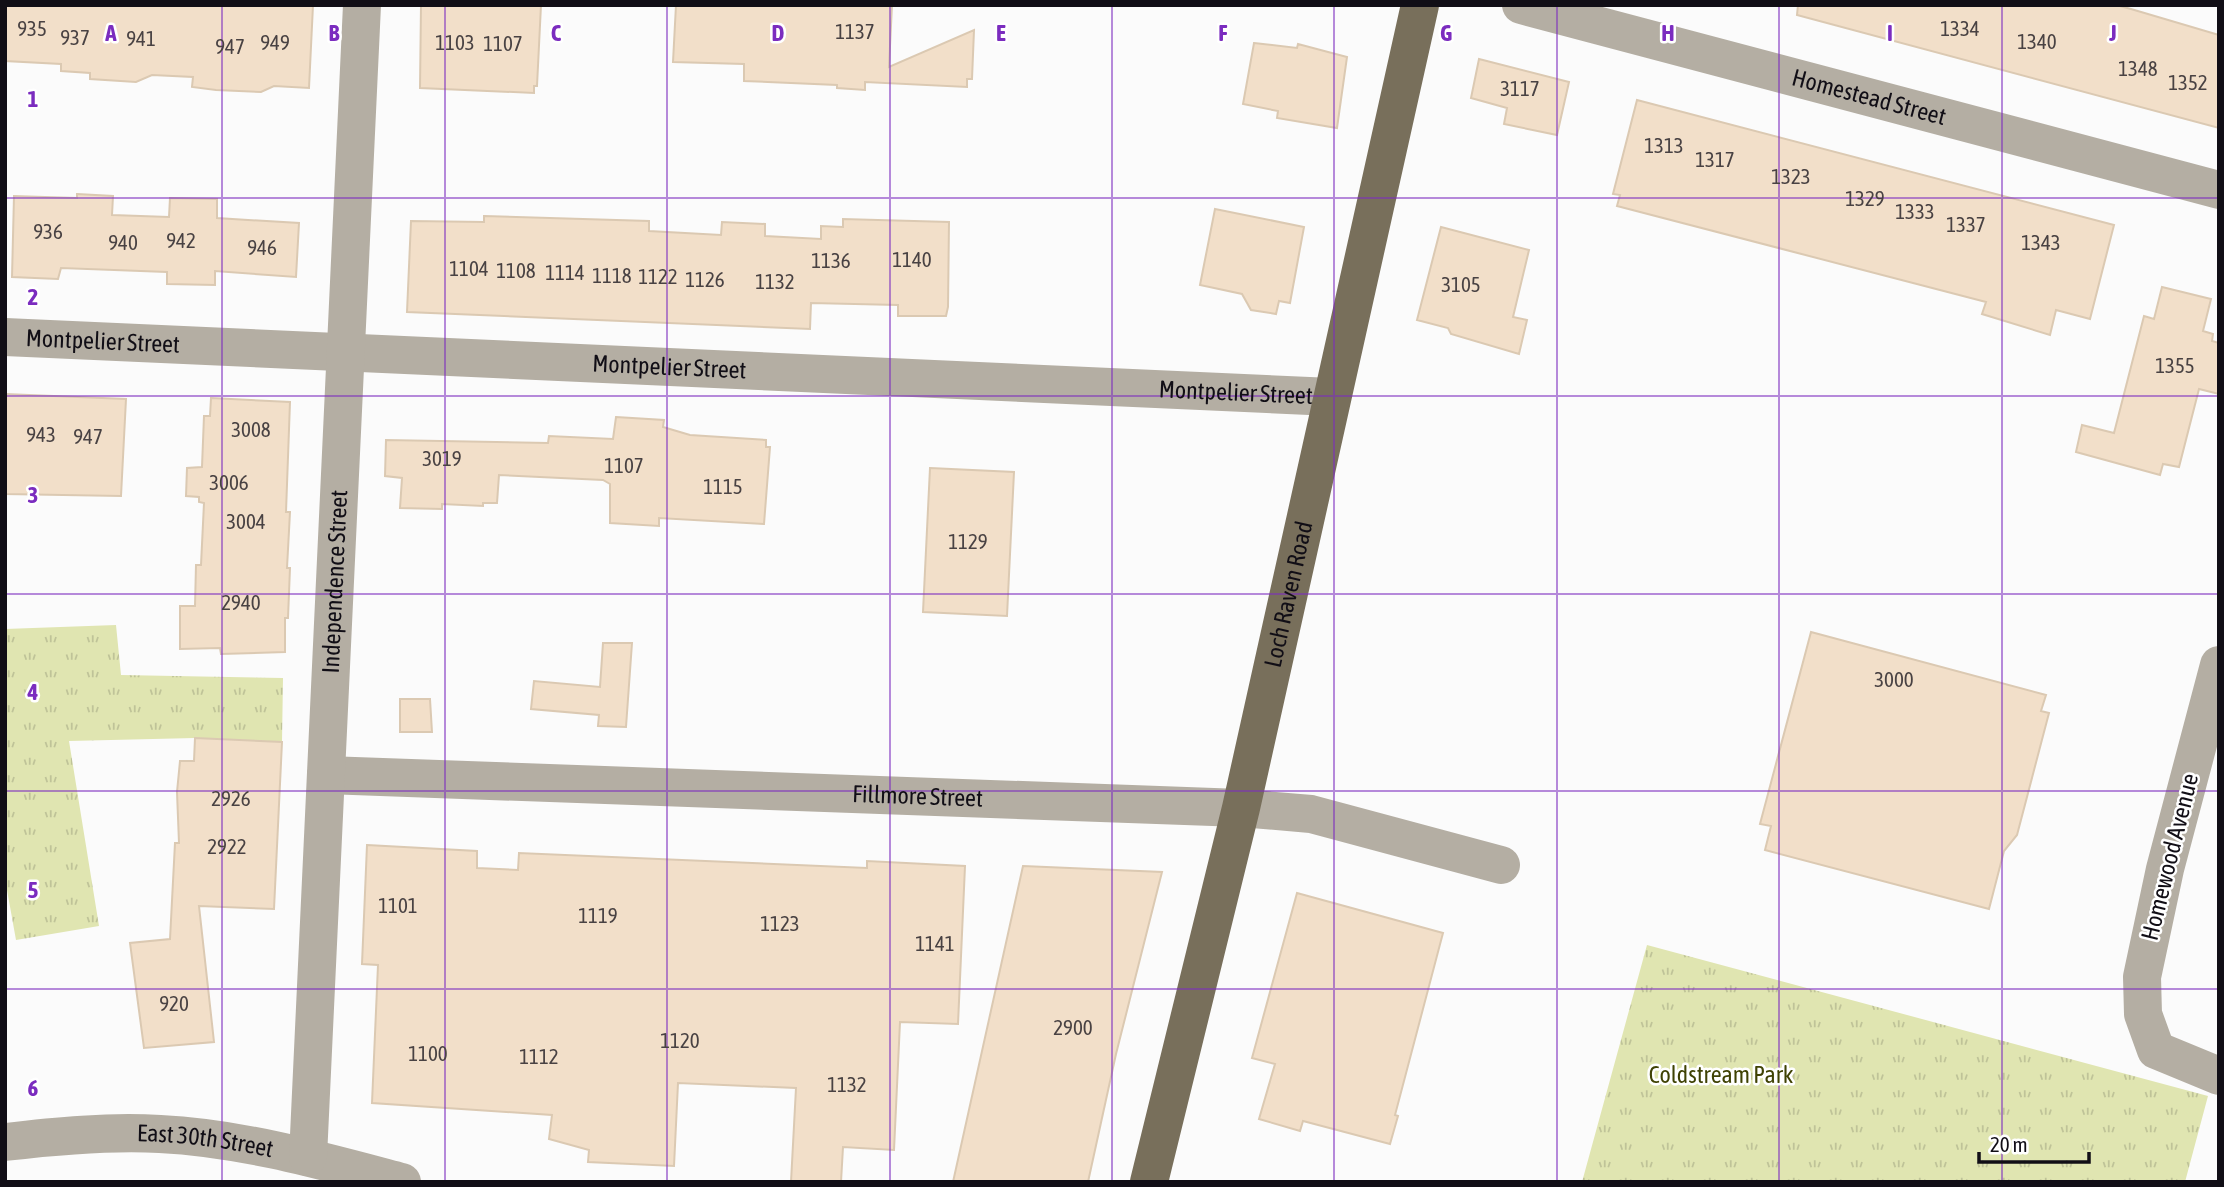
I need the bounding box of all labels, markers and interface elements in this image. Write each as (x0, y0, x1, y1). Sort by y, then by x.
house number: 935 (17, 16, 47, 40)
house number: 1334 (1940, 16, 1980, 40)
house number: 1137 (835, 19, 875, 43)
text: A (104, 20, 117, 46)
text: B (329, 20, 340, 46)
text: C (551, 20, 562, 46)
text: D (772, 20, 785, 46)
text: E (996, 20, 1006, 46)
text: F (1218, 20, 1228, 46)
text: G (1440, 20, 1452, 46)
text: H (1661, 20, 1675, 46)
text: I (1887, 20, 1893, 46)
text: J (2108, 20, 2117, 46)
house number: 937 (60, 25, 90, 49)
house number: 941 (126, 26, 156, 50)
house number: 1340 (2017, 29, 2057, 53)
house number: 949 (260, 30, 290, 54)
house number: 1103 (435, 30, 475, 54)
house number: 1107 (483, 31, 523, 55)
house number: 947 (215, 34, 245, 58)
house number: 1348 (2118, 56, 2158, 80)
street label: Homestead Street (1789, 63, 1949, 130)
house number: 1352 (2168, 70, 2208, 94)
house number: 3117 (1500, 76, 1540, 100)
text: 1 (28, 86, 39, 112)
house number: 1313 (1644, 133, 1684, 157)
house number: 1317 (1695, 147, 1735, 171)
house number: 1323 (1771, 164, 1811, 188)
house number: 1329 (1845, 186, 1885, 210)
house number: 1333 (1895, 199, 1935, 223)
house number: 1337 (1946, 212, 1986, 236)
house number: 936 (33, 219, 63, 243)
house number: 942 (166, 228, 196, 252)
house number: 940 (108, 230, 138, 254)
house number: 1343 (2021, 230, 2061, 254)
house number: 946 (247, 235, 277, 259)
house number: 1140 (892, 247, 932, 271)
house number: 1136 (811, 248, 851, 272)
house number: 1104 (449, 256, 489, 280)
house number: 1108 (496, 258, 536, 282)
house number: 1114 (545, 260, 585, 284)
house number: 1118 (592, 263, 632, 287)
house number: 1122 (638, 264, 678, 288)
house number: 1126 (685, 267, 725, 291)
house number: 1132 (755, 269, 795, 293)
house number: 3105 (1441, 272, 1481, 296)
text: 2 (28, 284, 38, 310)
street label: Montpelier Street (25, 324, 181, 358)
street label: Montpelier Street (592, 350, 747, 384)
house number: 1355 (2155, 353, 2195, 377)
street label: Montpelier Street (1158, 375, 1313, 409)
house number: 3008 (231, 417, 271, 441)
house number: 943 (26, 422, 56, 446)
house number: 947 (73, 424, 103, 448)
house number: 3019 (422, 446, 462, 470)
house number: 1107 (604, 453, 644, 477)
house number: 3006 (209, 470, 249, 494)
house number: 1115 (703, 474, 743, 498)
text: 3 (28, 482, 38, 508)
street label: Independence Street (317, 489, 352, 674)
house number: 3004 (226, 509, 266, 533)
street label: Loch Raven Road (1259, 519, 1318, 670)
house number: 1129 (948, 529, 988, 553)
house number: 2940 (221, 590, 261, 614)
house number: 3000 (1874, 667, 1914, 691)
text: 4 (27, 679, 39, 705)
street label: Homewood Avenue (2136, 771, 2203, 943)
street label: Fillmore Street (852, 780, 983, 812)
house number: 2926 (211, 786, 251, 810)
house number: 2922 (207, 834, 247, 858)
text: 5 (28, 877, 39, 903)
house number: 1101 (378, 893, 418, 917)
house number: 1119 (578, 903, 618, 927)
house number: 1123 (760, 911, 800, 935)
house number: 1141 (915, 931, 955, 955)
house number: 920 (159, 991, 189, 1015)
house number: 2900 (1053, 1015, 1093, 1039)
house number: 1120 (660, 1028, 700, 1052)
house number: 1100 (408, 1041, 448, 1065)
house number: 1112 (519, 1044, 559, 1068)
park label: Coldstream Park (1649, 1061, 1794, 1088)
house number: 1132 (827, 1072, 867, 1096)
text: 6 (28, 1075, 39, 1101)
street label: East 30th Street (137, 1119, 276, 1162)
scale bar (1979, 1120, 2089, 1164)
text: 20 m (1990, 1132, 2028, 1156)

